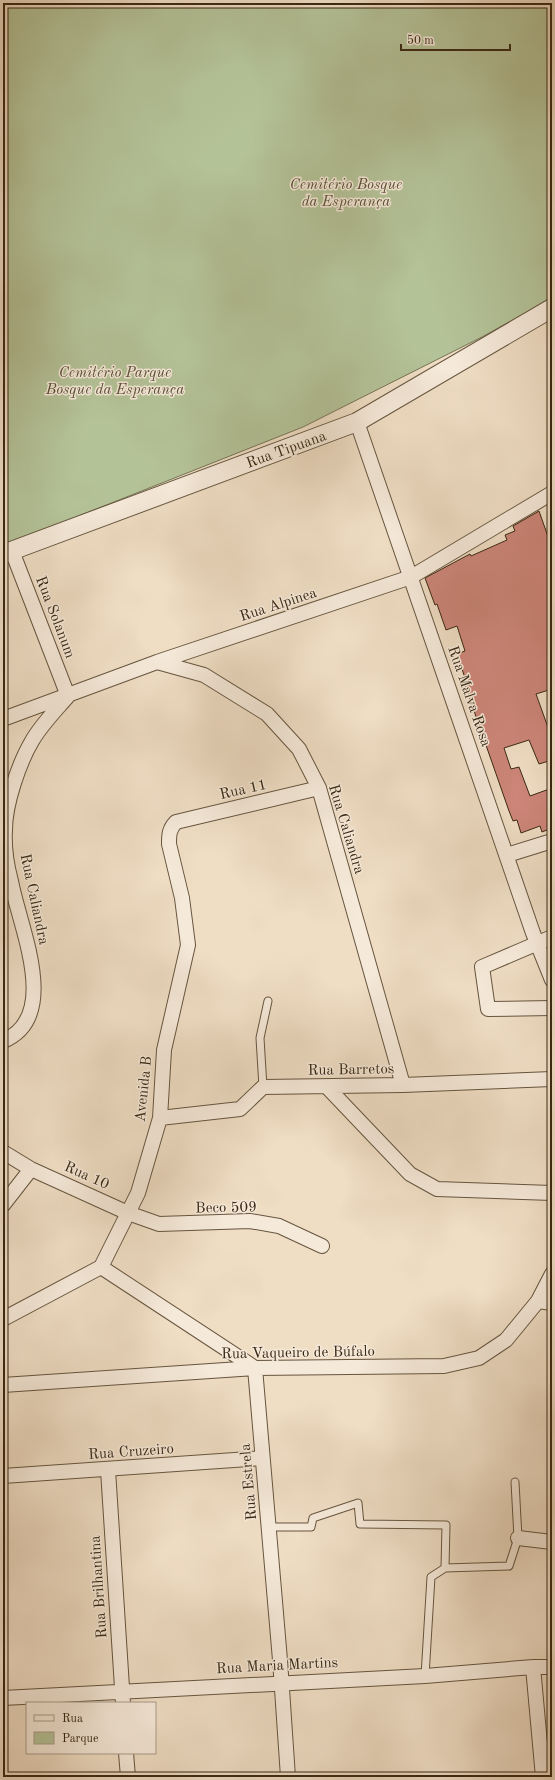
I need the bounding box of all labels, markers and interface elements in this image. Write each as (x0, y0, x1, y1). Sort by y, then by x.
scale bar (401, 26, 510, 52)
text: 50 m (407, 34, 434, 47)
park label: Cemitério Bosque da Esperança (290, 178, 402, 210)
park label: Cemitério Parque Bosque da Esperança (45, 366, 184, 398)
street label: Rua Tipuana (245, 429, 329, 472)
street label: Rua Solanum (32, 574, 77, 661)
street label: Rua Alpinea (238, 586, 319, 625)
street label: Rua Malva Rosa (444, 644, 493, 749)
street label: Rua 11 (218, 778, 268, 803)
street label: Rua Caliandra (325, 783, 366, 877)
street label: Rua Caliandra (17, 852, 51, 947)
street label: Avenida B (134, 1055, 155, 1123)
street label: Rua Barretos (308, 1062, 394, 1079)
street label: Rua 10 (62, 1160, 111, 1193)
street label: Beco 509 (195, 1200, 257, 1217)
street label: Rua Vaqueiro de Búfalo (221, 1345, 375, 1362)
street label: Rua Cruzeiro (88, 1442, 174, 1463)
street label: Rua Estrela (239, 1442, 260, 1521)
street label: Rua Brilhantina (88, 1534, 111, 1639)
street label: Rua Maria Martins (216, 1656, 338, 1677)
legend (26, 1702, 156, 1754)
text: Rua (62, 1713, 83, 1725)
text: Parque (62, 1733, 99, 1745)

